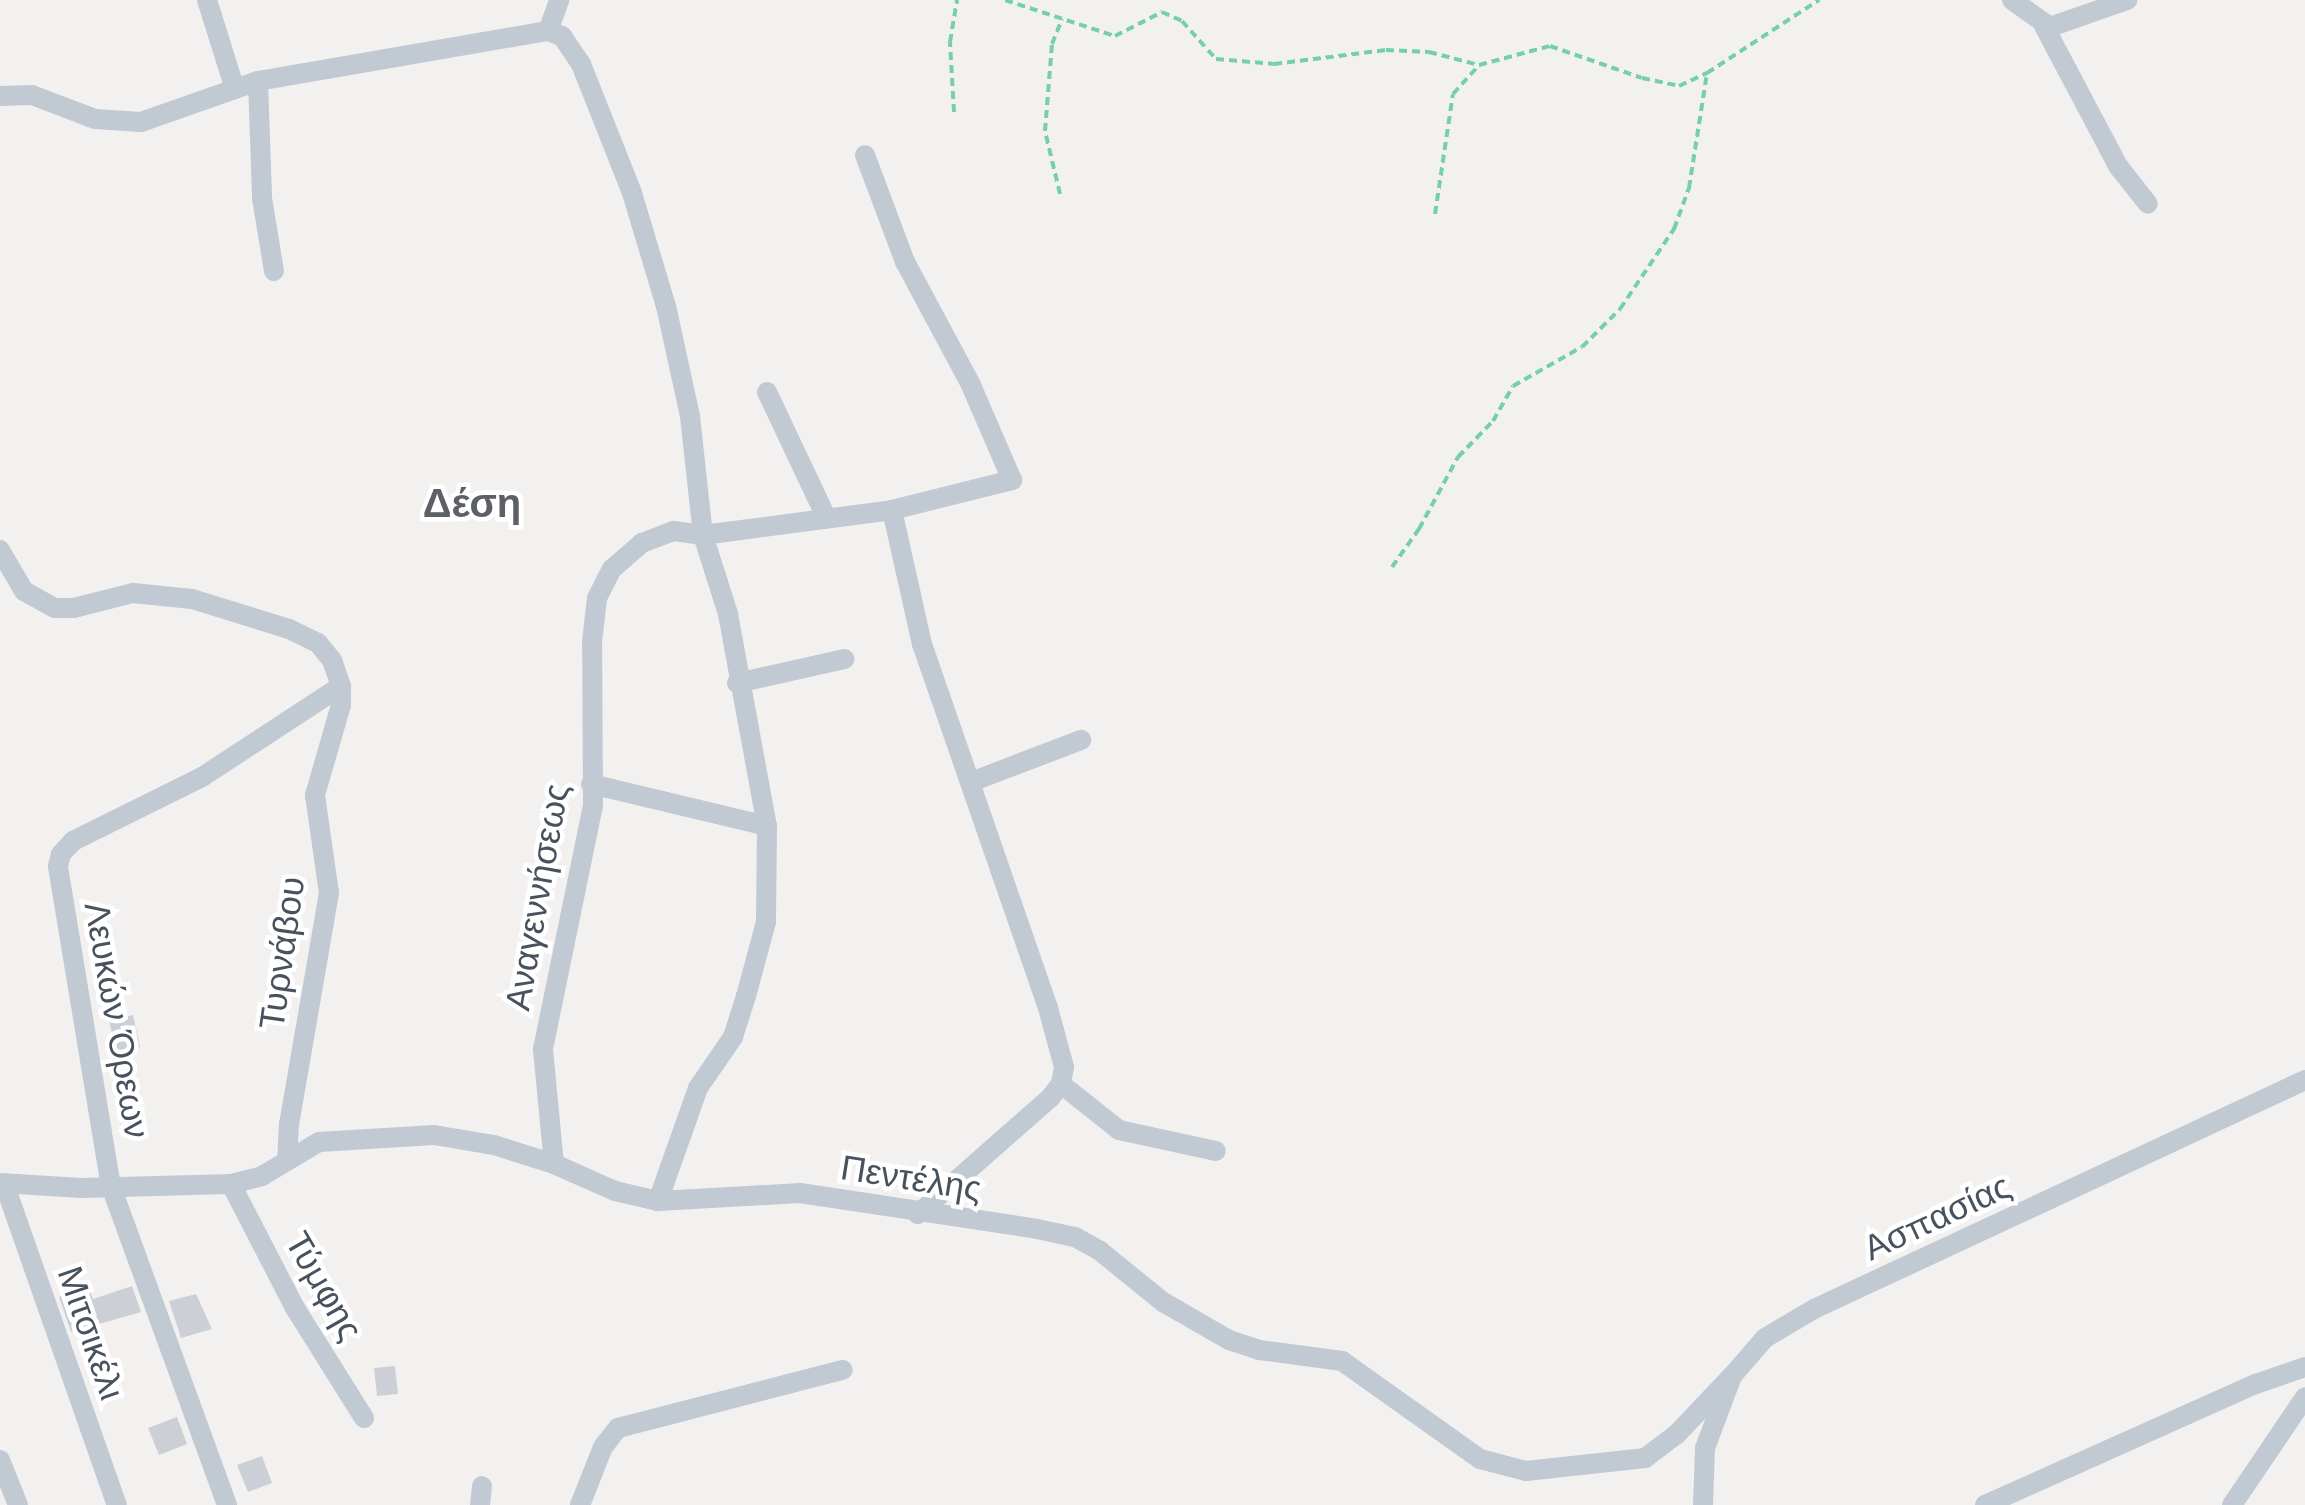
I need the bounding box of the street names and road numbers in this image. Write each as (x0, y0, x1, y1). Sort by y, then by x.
street label: Αναγεννήσεως (496, 780, 578, 1014)
street label: Τυρνάβου (250, 874, 314, 1032)
street label: Λευκών Όρεων (76, 898, 158, 1142)
street label: Πεντέλης (838, 1146, 984, 1210)
street label: Ασπασίας (1857, 1165, 2017, 1269)
street label: Τύμφης (276, 1224, 372, 1348)
street label: Μιτσικέλι (49, 1261, 133, 1405)

